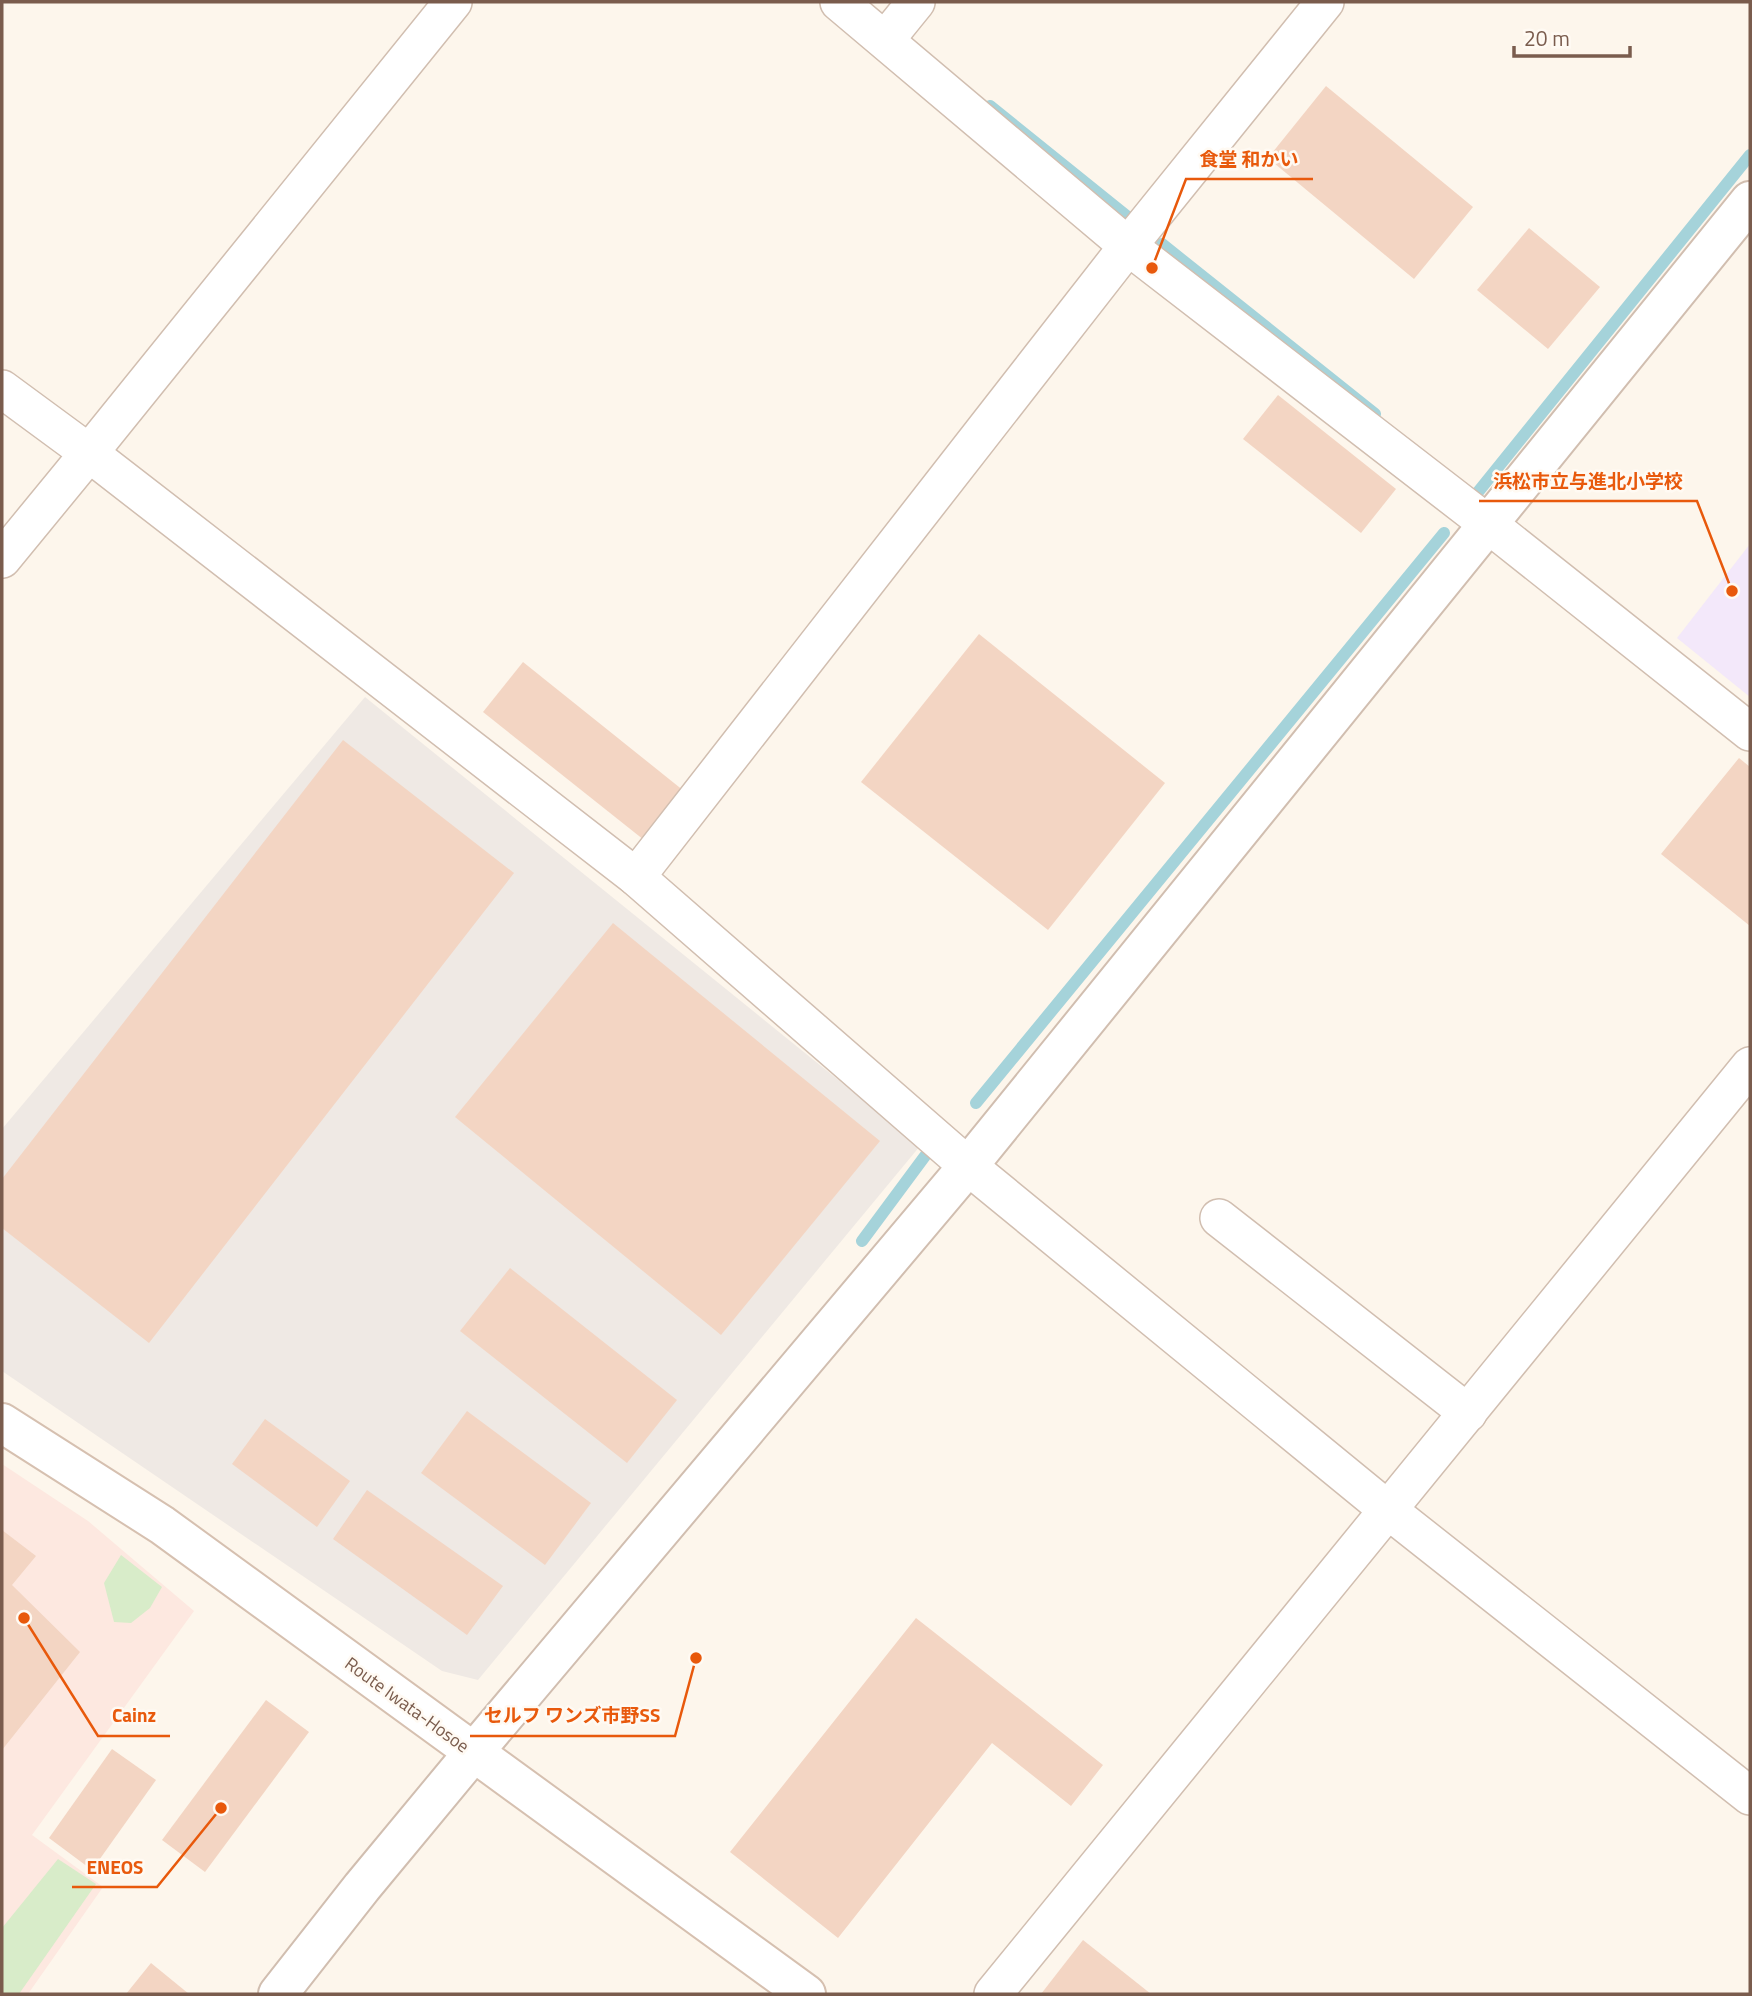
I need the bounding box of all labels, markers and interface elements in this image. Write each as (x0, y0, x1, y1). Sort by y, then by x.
scale bar (1514, 14, 1630, 58)
text: 20 m (1524, 22, 1570, 54)
callout: 食堂 和かい (1186, 139, 1313, 179)
text: 食堂 和かい (1199, 144, 1299, 173)
callout: 浜松市立与進北小学校 (1479, 461, 1697, 501)
text: 浜松市立与進北小学校 (1493, 466, 1683, 495)
street label: Route Iwata-Hosoe (339, 1650, 475, 1759)
callout: Cainz (98, 1696, 170, 1736)
callout: セルフ ワンズ市野SS (470, 1696, 675, 1736)
text: Cainz (112, 1700, 156, 1729)
text: セルフ ワンズ市野SS (484, 1700, 660, 1729)
callout: ENEOS (72, 1847, 157, 1887)
text: ENEOS (87, 1852, 143, 1881)

